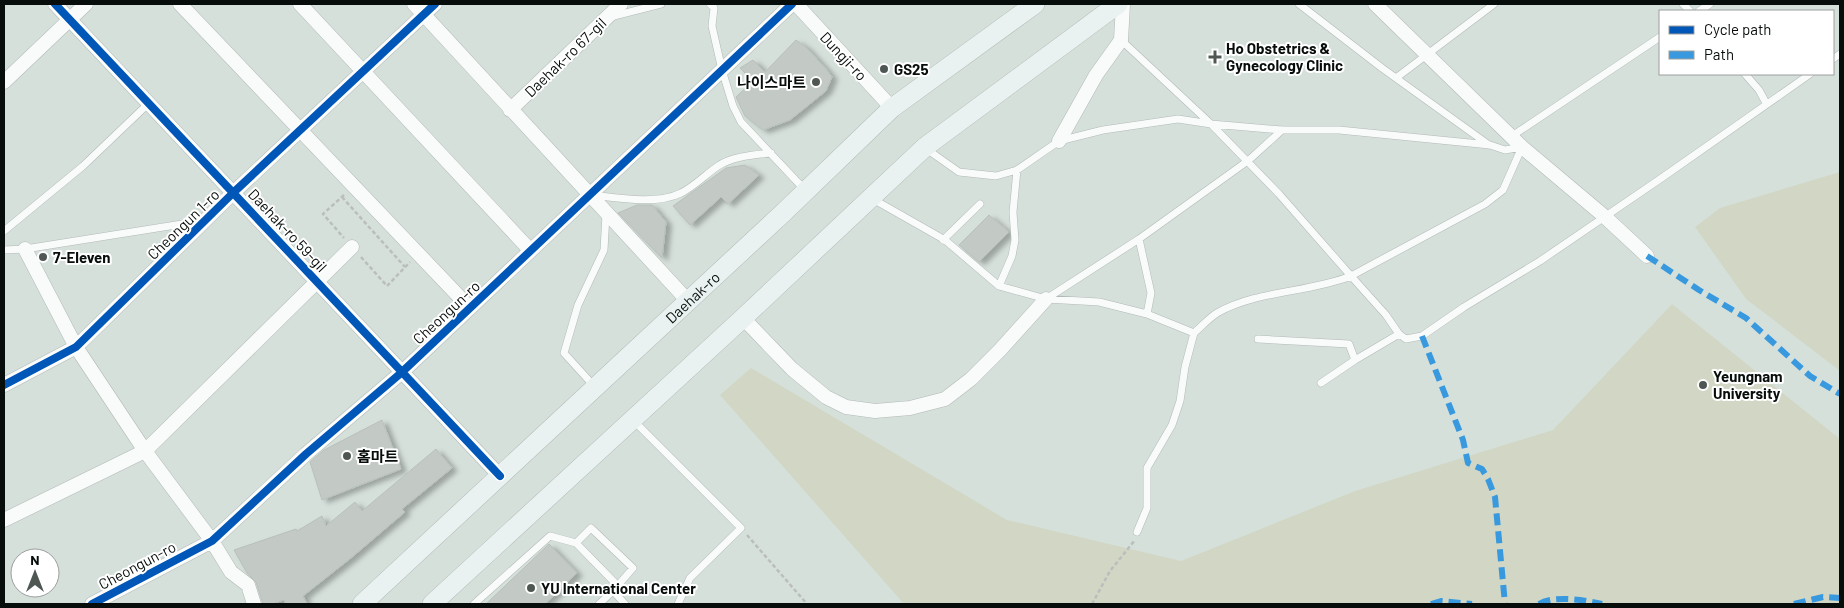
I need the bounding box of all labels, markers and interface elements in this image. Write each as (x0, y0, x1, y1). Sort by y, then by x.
legend (1659, 10, 1834, 75)
street label: Daehak-ro 67-gil (521, 14, 609, 100)
text: Cycle path (1704, 20, 1771, 38)
street label: Dungji-ro (817, 28, 871, 84)
place label: Ho Obstetrics & Gynecology Clinic (1226, 39, 1343, 74)
text: Path (1704, 45, 1734, 63)
marker: Ho Obstetrics & Gynecology Clinic (1208, 50, 1222, 64)
place label: GS25 (894, 60, 929, 78)
marker: GS25 (878, 63, 890, 75)
place label: 나이스마트 (737, 73, 806, 91)
marker: 나이스마트 (810, 76, 822, 88)
street label: Cheongun 1-ro (143, 185, 223, 263)
street label: Daehak-ro 59-gil (245, 185, 331, 275)
place label: 7-Eleven (53, 248, 110, 266)
marker: 7-Eleven (37, 251, 49, 263)
street label: Daehak-ro (662, 268, 723, 327)
street label: Cheongun-ro (409, 276, 483, 348)
place label: Yeungnam University (1713, 367, 1783, 402)
marker: Yeungnam University (1697, 379, 1709, 391)
place label: 홈마트 (357, 447, 399, 465)
marker: 홈마트 (341, 450, 353, 462)
street label: Cheongun-ro (95, 537, 179, 593)
north arrow (10, 548, 60, 598)
text: N (30, 551, 40, 568)
place label: YU International Center (541, 579, 696, 597)
marker: YU International Center (525, 582, 537, 594)

